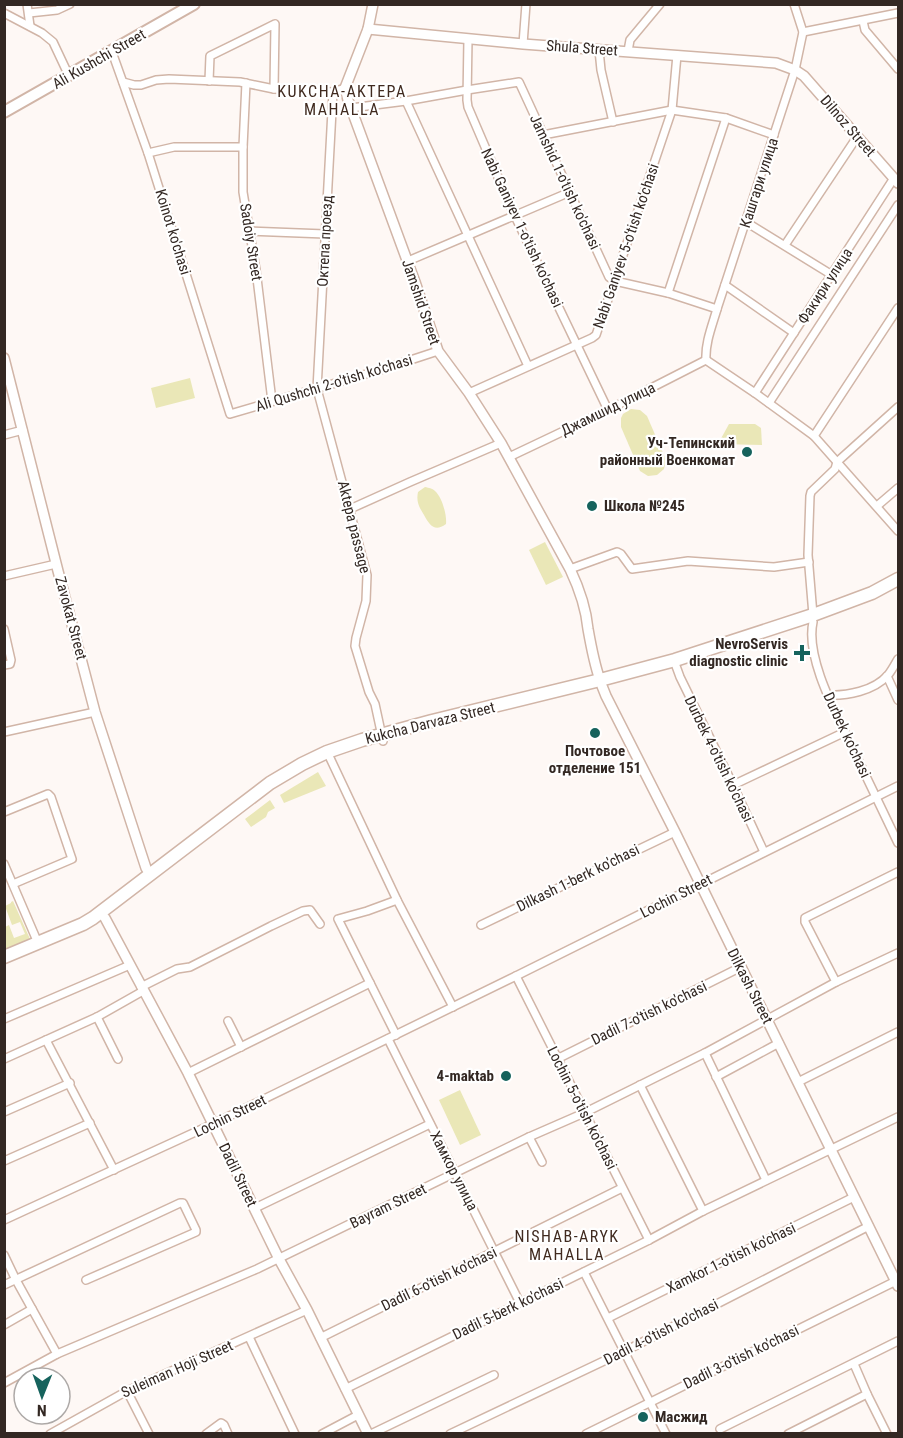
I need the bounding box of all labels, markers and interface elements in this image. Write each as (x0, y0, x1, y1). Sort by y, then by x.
street label: Ali Kushchi Street (49, 25, 149, 93)
street label: Shula Street (546, 37, 618, 59)
district label: KUKCHA-AKTEPA MAHALLA (277, 82, 407, 119)
street label: Dilnoz Street (817, 92, 879, 160)
street label: Jamshid 1-o'tish ko'chasi (526, 112, 604, 252)
street label: Кашгари улица (736, 136, 782, 230)
street label: Nabi Ganiyev 1-o'tish ko'chasi (477, 146, 567, 310)
street label: Nabi Ganiyev 5-o'tish ko'chasi (589, 161, 663, 331)
street label: Koinot ko'chasi (151, 187, 195, 277)
street label: Октепа проезд (314, 195, 336, 287)
street label: Sadoiy Street (236, 202, 266, 282)
street label: Факири улица (794, 245, 856, 327)
street label: Jamshid Street (398, 257, 444, 347)
street label: Ali Qushchi 2-o'tish ko'chasi (253, 351, 415, 415)
street label: Джамшид улица (558, 378, 658, 440)
place label: Уч-Тепинский районный Военкомат (600, 434, 735, 469)
marker: Уч-Тепинский районный Военкомат (740, 445, 754, 459)
street label: Aktepa passage (334, 479, 374, 575)
place label: Школа №245 (604, 497, 685, 515)
marker: Школа №245 (585, 499, 599, 513)
street label: Zavokat Street (51, 574, 91, 662)
place label: NevroServis diagnostic clinic (689, 635, 788, 670)
marker: NevroServis diagnostic clinic (793, 644, 811, 662)
street label: Durbek ko'chasi (819, 689, 875, 781)
street label: Durbek 4-o'tish ko'chasi (681, 693, 757, 825)
street label: Kukcha Darvaza Street (363, 698, 497, 748)
marker: Почтовое отделение 151 (588, 726, 602, 740)
place label: Почтовое отделение 151 (549, 742, 641, 777)
street label: Dilkash 1-berk ko'chasi (514, 840, 642, 916)
street label: Lochin Street (637, 870, 715, 922)
street label: Dilkash Street (723, 945, 777, 1027)
street label: Dadil 7-o'tish ko'chasi (588, 977, 710, 1049)
street label: Lochin 5-o'tish ko'chasi (543, 1043, 621, 1173)
place label: 4-maktab (437, 1067, 494, 1085)
marker: 4-maktab (499, 1069, 513, 1083)
street label: Lochin Street (191, 1091, 269, 1141)
street label: Хамкор улица (426, 1128, 482, 1214)
street label: Dadil Street (215, 1140, 261, 1210)
street label: Bayram Street (347, 1180, 429, 1232)
street label: Xamkor 1-o'tish ko'chasi (663, 1219, 799, 1297)
district label: NISHAB-ARYK MAHALLA (514, 1227, 620, 1264)
street label: Dadil 6-o'tish ko'chasi (378, 1243, 500, 1315)
street label: Dadil 5-berk ko'chasi (450, 1274, 566, 1344)
street label: Dadil 4-o'tish ko'chasi (601, 1295, 721, 1369)
street label: Dadil 3-o'tish ko'chasi (680, 1321, 802, 1393)
street label: Suleiman Hoji Street (118, 1336, 236, 1402)
north arrow (12, 1366, 72, 1426)
text: N (37, 1401, 47, 1420)
place label: Масжид (655, 1408, 708, 1426)
marker: Масжид (636, 1410, 650, 1424)

